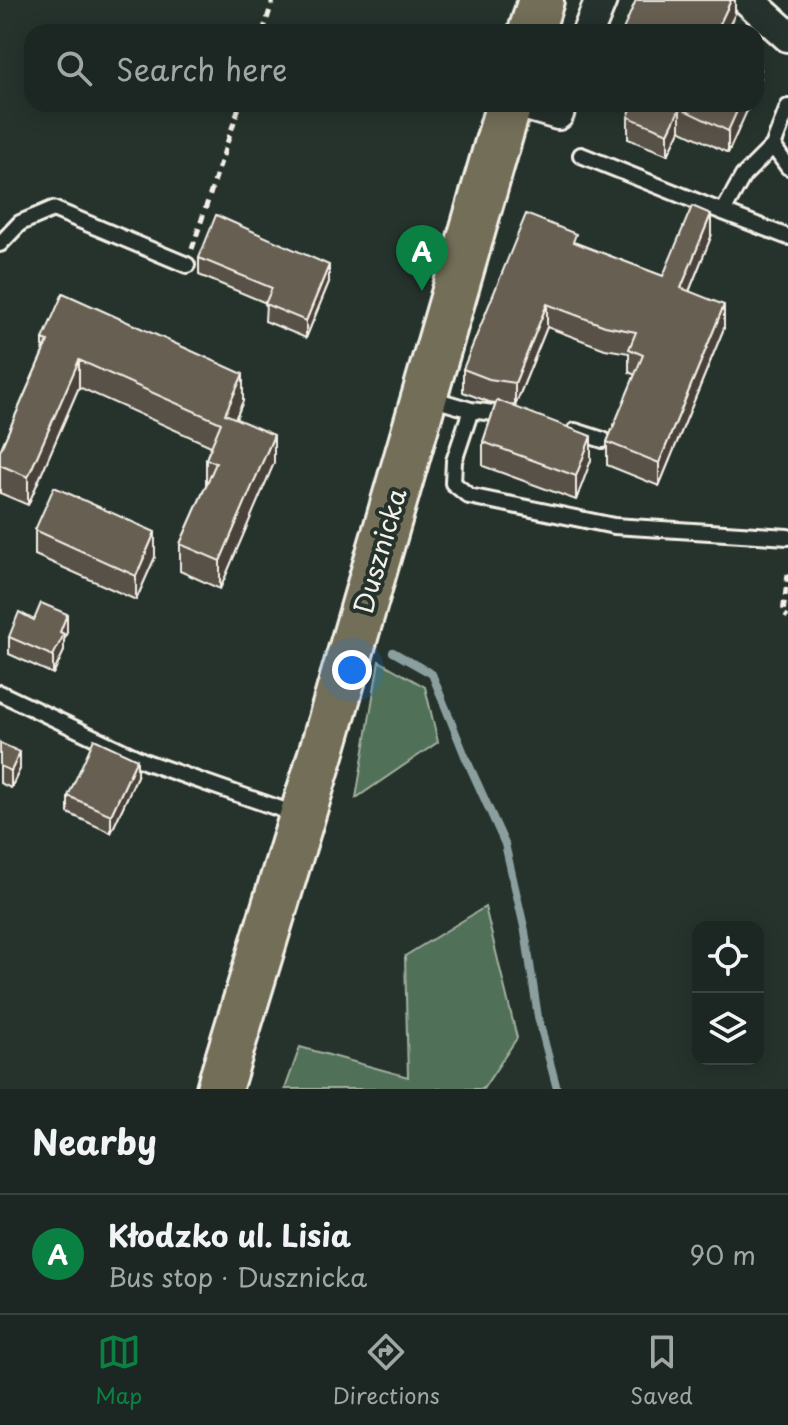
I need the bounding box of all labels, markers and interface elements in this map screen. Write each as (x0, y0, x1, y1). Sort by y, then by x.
search box (24, 24, 764, 112)
icon: search (52, 46, 96, 90)
text: Search here (116, 46, 288, 91)
pin: A (396, 225, 448, 291)
street label: Dusznicka (342, 483, 416, 619)
your location (332, 650, 372, 690)
map controls (692, 921, 764, 1065)
button: locate (692, 921, 764, 993)
button: layers (692, 993, 764, 1065)
text: Nearby (32, 1115, 157, 1167)
text: Kłodzko ul. Lisia (108, 1212, 351, 1257)
text: A (48, 1235, 68, 1274)
text: 90 m (689, 1235, 756, 1274)
text: Bus stop · Dusznicka (108, 1257, 367, 1296)
tab: Map (95, 1330, 142, 1411)
tab: Directions (333, 1330, 440, 1411)
tab: Saved (630, 1330, 693, 1411)

